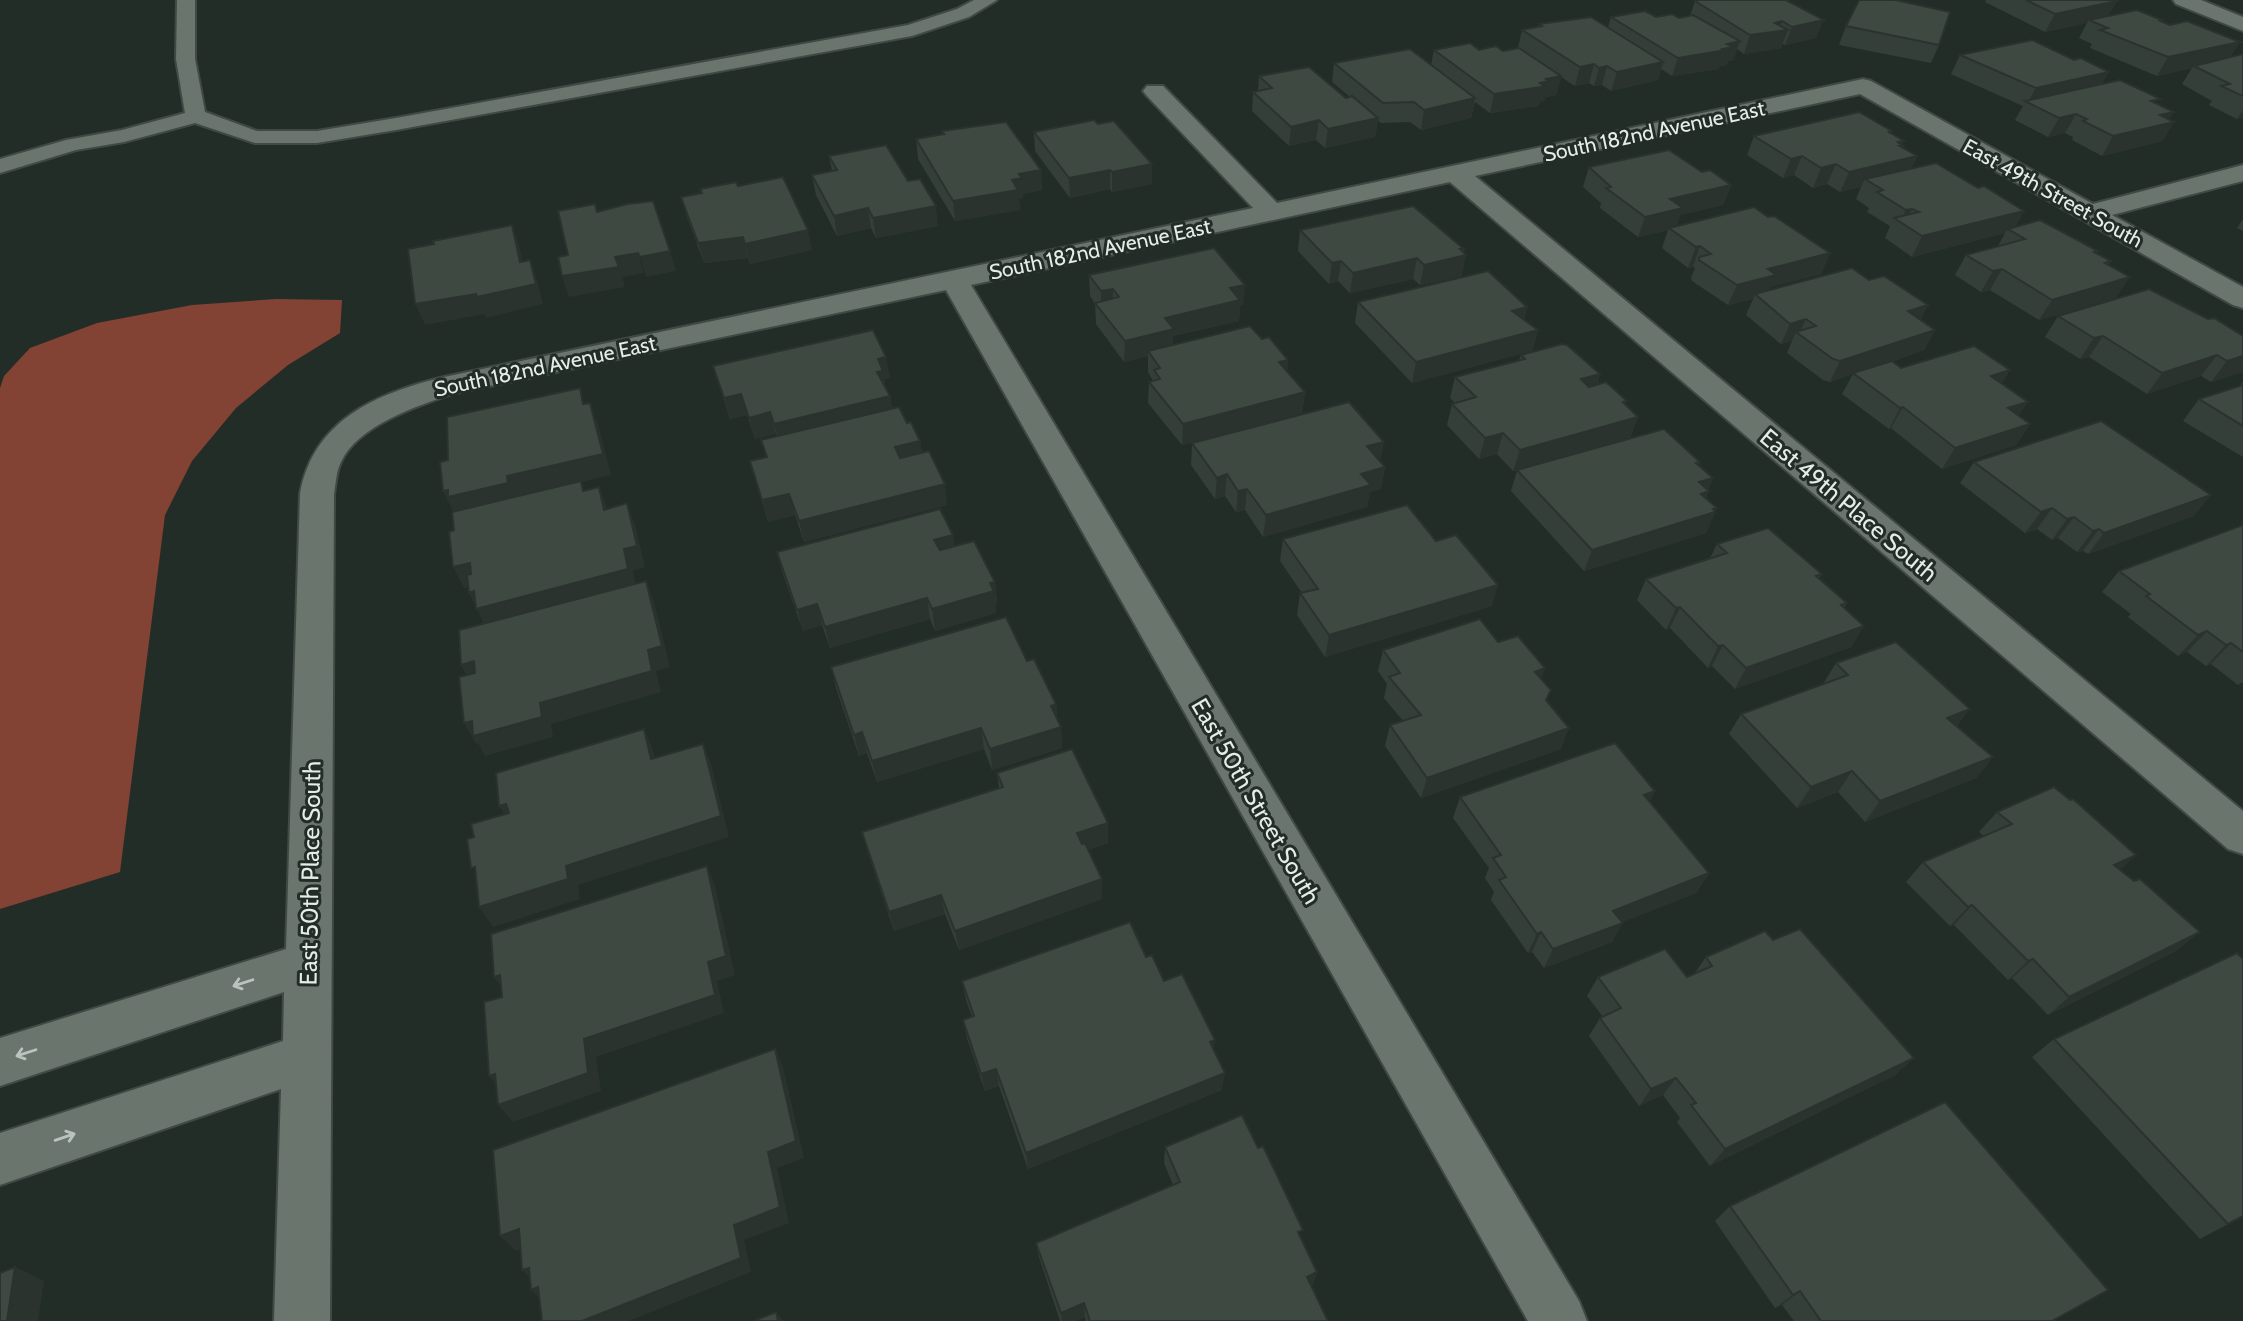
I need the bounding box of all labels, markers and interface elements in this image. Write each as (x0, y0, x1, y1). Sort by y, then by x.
street label: South 182nd Avenue East (1541, 95, 1767, 167)
street label: East 49th Street South (1959, 133, 2147, 253)
street label: South 182nd Avenue East (987, 213, 1213, 285)
street label: South 182nd Avenue East (432, 330, 658, 402)
street label: East 49th Place South (1755, 422, 1943, 588)
street label: East 50th Street South (1185, 693, 1327, 909)
street label: East 50th Place South (294, 760, 326, 986)
one-way arrow (232, 978, 254, 991)
one-way arrow (16, 1048, 38, 1060)
one-way arrow (53, 1130, 75, 1142)

